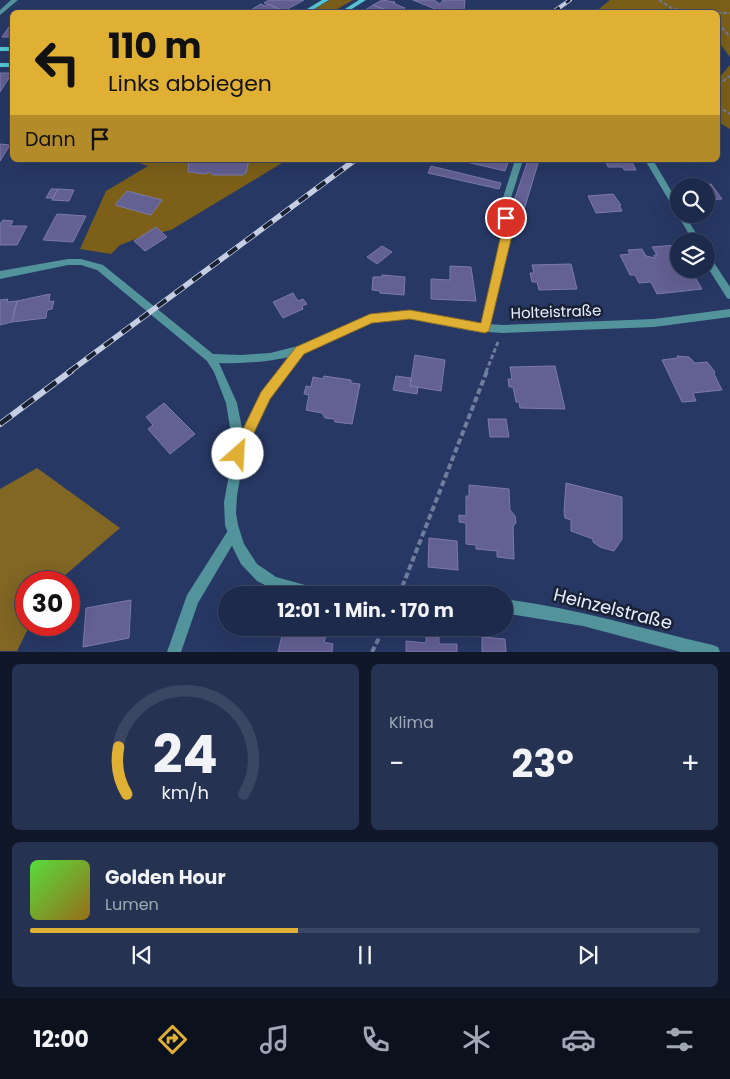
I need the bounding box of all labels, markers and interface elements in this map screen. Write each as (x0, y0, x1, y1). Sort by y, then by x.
text: 110 m (108, 21, 202, 70)
icon: left (25, 30, 90, 95)
text: Links abbiegen (108, 68, 272, 99)
icon: arrive (86, 125, 114, 153)
text: Dann (25, 126, 76, 153)
map controls (670, 178, 715, 278)
button: search (670, 178, 715, 223)
pin (485, 197, 527, 239)
icon: arrive (492, 204, 520, 232)
button: layers (670, 233, 715, 278)
street label: Holteistraße (510, 299, 602, 324)
position arrow (211, 427, 263, 479)
speed limit sign: 30 (15, 571, 80, 636)
street label: Heinzelstraße (551, 582, 675, 635)
text: 12:01 · 1 Min. · 170 m (277, 597, 454, 624)
text: Klima (389, 711, 434, 734)
text: 24 (153, 718, 218, 791)
text: 23° (512, 737, 574, 790)
text: − (389, 744, 404, 783)
text: + (681, 744, 700, 783)
text: km/h (162, 780, 209, 805)
text: Golden Hour (105, 864, 226, 891)
text: Lumen (105, 893, 159, 916)
icon: previous (128, 941, 156, 969)
icon: pause (351, 941, 379, 969)
icon: next (574, 941, 602, 969)
icon: directions (155, 1022, 190, 1057)
icon: music (257, 1022, 292, 1057)
icon: phone (358, 1022, 393, 1057)
icon: climate (459, 1022, 494, 1057)
icon: car (561, 1022, 596, 1057)
icon: filters (662, 1022, 697, 1057)
text: 12:00 (33, 1024, 89, 1055)

